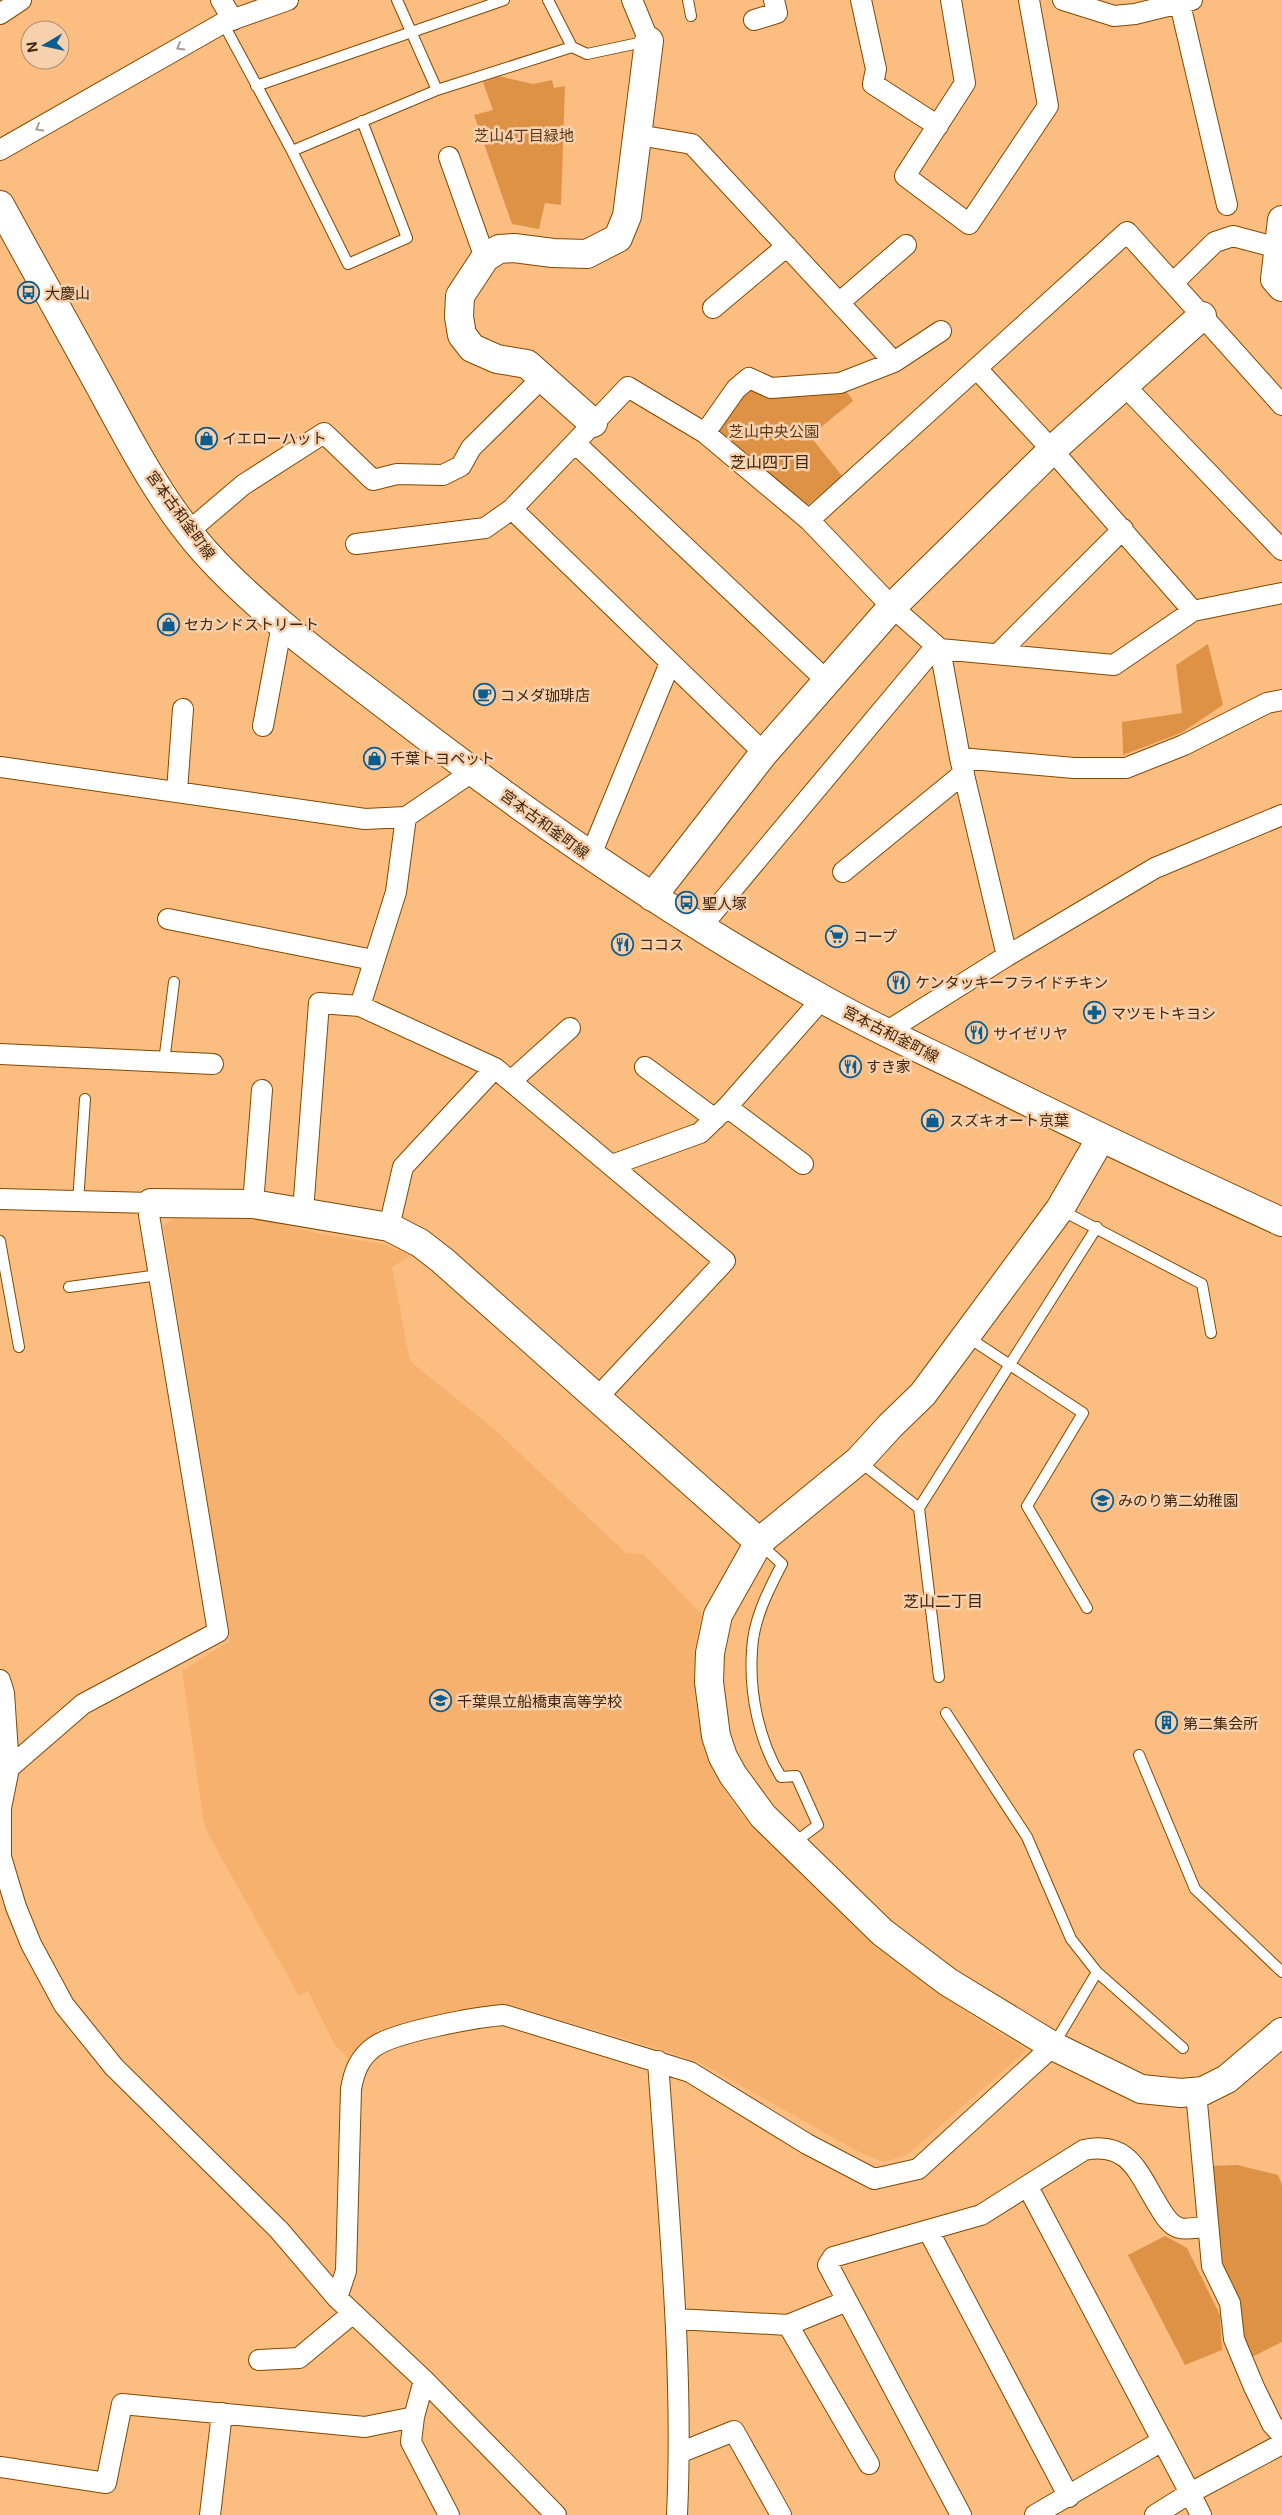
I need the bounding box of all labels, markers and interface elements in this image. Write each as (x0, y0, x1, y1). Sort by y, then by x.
north arrow (20, 20, 70, 70)
text: N (22, 41, 41, 54)
one-way arrow (177, 41, 186, 51)
one-way arrow (36, 121, 45, 131)
park label: 芝山4丁目緑地 (474, 126, 574, 145)
bus stop icon: 大慶山 (17, 281, 41, 305)
place label: 大慶山 (45, 284, 90, 303)
park label: 芝山中央公園 (729, 422, 819, 441)
shop icon: イエローハット (194, 426, 218, 450)
place label: イエローハット (222, 429, 327, 448)
district label: 芝山四丁目 (730, 452, 810, 472)
street label: 宮本古和釜町線 (142, 467, 220, 563)
shop icon: セカンドストリート (156, 612, 180, 636)
place label: セカンドストリート (184, 615, 319, 634)
cafe icon: コメダ珈琲店 (472, 683, 496, 707)
place label: コメダ珈琲店 (500, 686, 590, 705)
shop icon: 千葉トヨペット (362, 746, 386, 770)
place label: 千葉トヨペット (390, 749, 495, 768)
street label: 宮本古和釜町線 (497, 785, 593, 863)
bus stop icon: 聖人塚 (674, 891, 698, 915)
place label: 聖人塚 (702, 894, 747, 913)
supermarket icon: コープ (825, 924, 849, 948)
place label: コープ (853, 927, 897, 946)
restaurant icon: ココス (611, 932, 635, 956)
place label: ココス (639, 935, 684, 954)
restaurant icon: ケンタッキーフライドチキン (887, 970, 911, 994)
place label: ケンタッキーフライドチキン (915, 973, 1108, 992)
pharmacy icon: マツモトキヨシ (1083, 1001, 1107, 1025)
street label: 宮本古和釜町線 (840, 1002, 942, 1066)
place label: マツモトキヨシ (1111, 1004, 1216, 1023)
restaurant icon: サイゼリヤ (965, 1021, 989, 1045)
place label: サイゼリヤ (993, 1024, 1068, 1043)
restaurant icon: すき家 (838, 1054, 862, 1078)
place label: すき家 (866, 1057, 911, 1076)
shop icon: スズキオート京葉 (921, 1108, 945, 1132)
place label: スズキオート京葉 (949, 1111, 1069, 1130)
school or university icon: みのり第二幼稚園 (1090, 1488, 1114, 1512)
place label: みのり第二幼稚園 (1118, 1491, 1238, 1510)
district label: 芝山二丁目 (903, 1591, 983, 1611)
school or university icon: 千葉県立船橋東高等学校 (429, 1689, 453, 1713)
place label: 千葉県立船橋東高等学校 (457, 1692, 622, 1711)
building icon: 第二集会所 (1155, 1711, 1179, 1735)
place label: 第二集会所 (1183, 1714, 1258, 1733)

